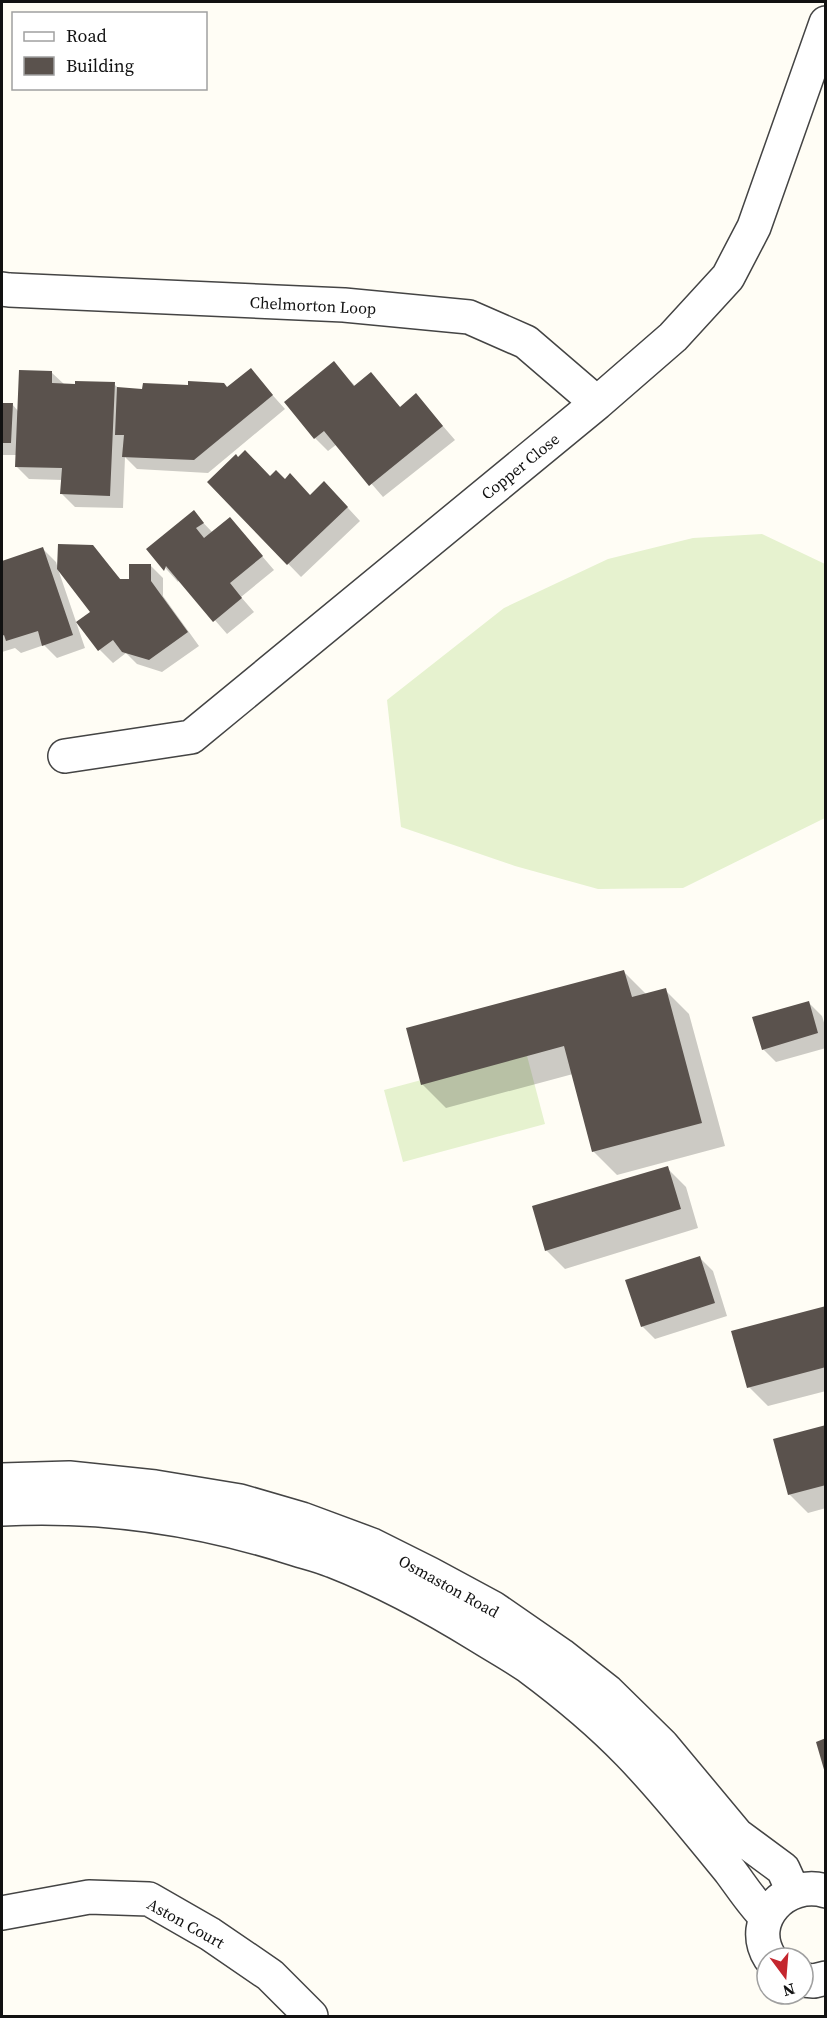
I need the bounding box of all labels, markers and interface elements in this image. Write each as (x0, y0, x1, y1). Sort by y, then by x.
legend (12, 12, 207, 90)
text: Road (66, 23, 107, 48)
text: Building (66, 53, 134, 78)
street label: Chelmorton Loop (249, 291, 377, 319)
street label: Copper Close (476, 428, 564, 504)
street label: Osmaston Road (395, 1549, 503, 1623)
street label: Aston Court (143, 1893, 229, 1954)
north arrow (755, 1946, 815, 2006)
text: N (780, 1978, 798, 2003)

